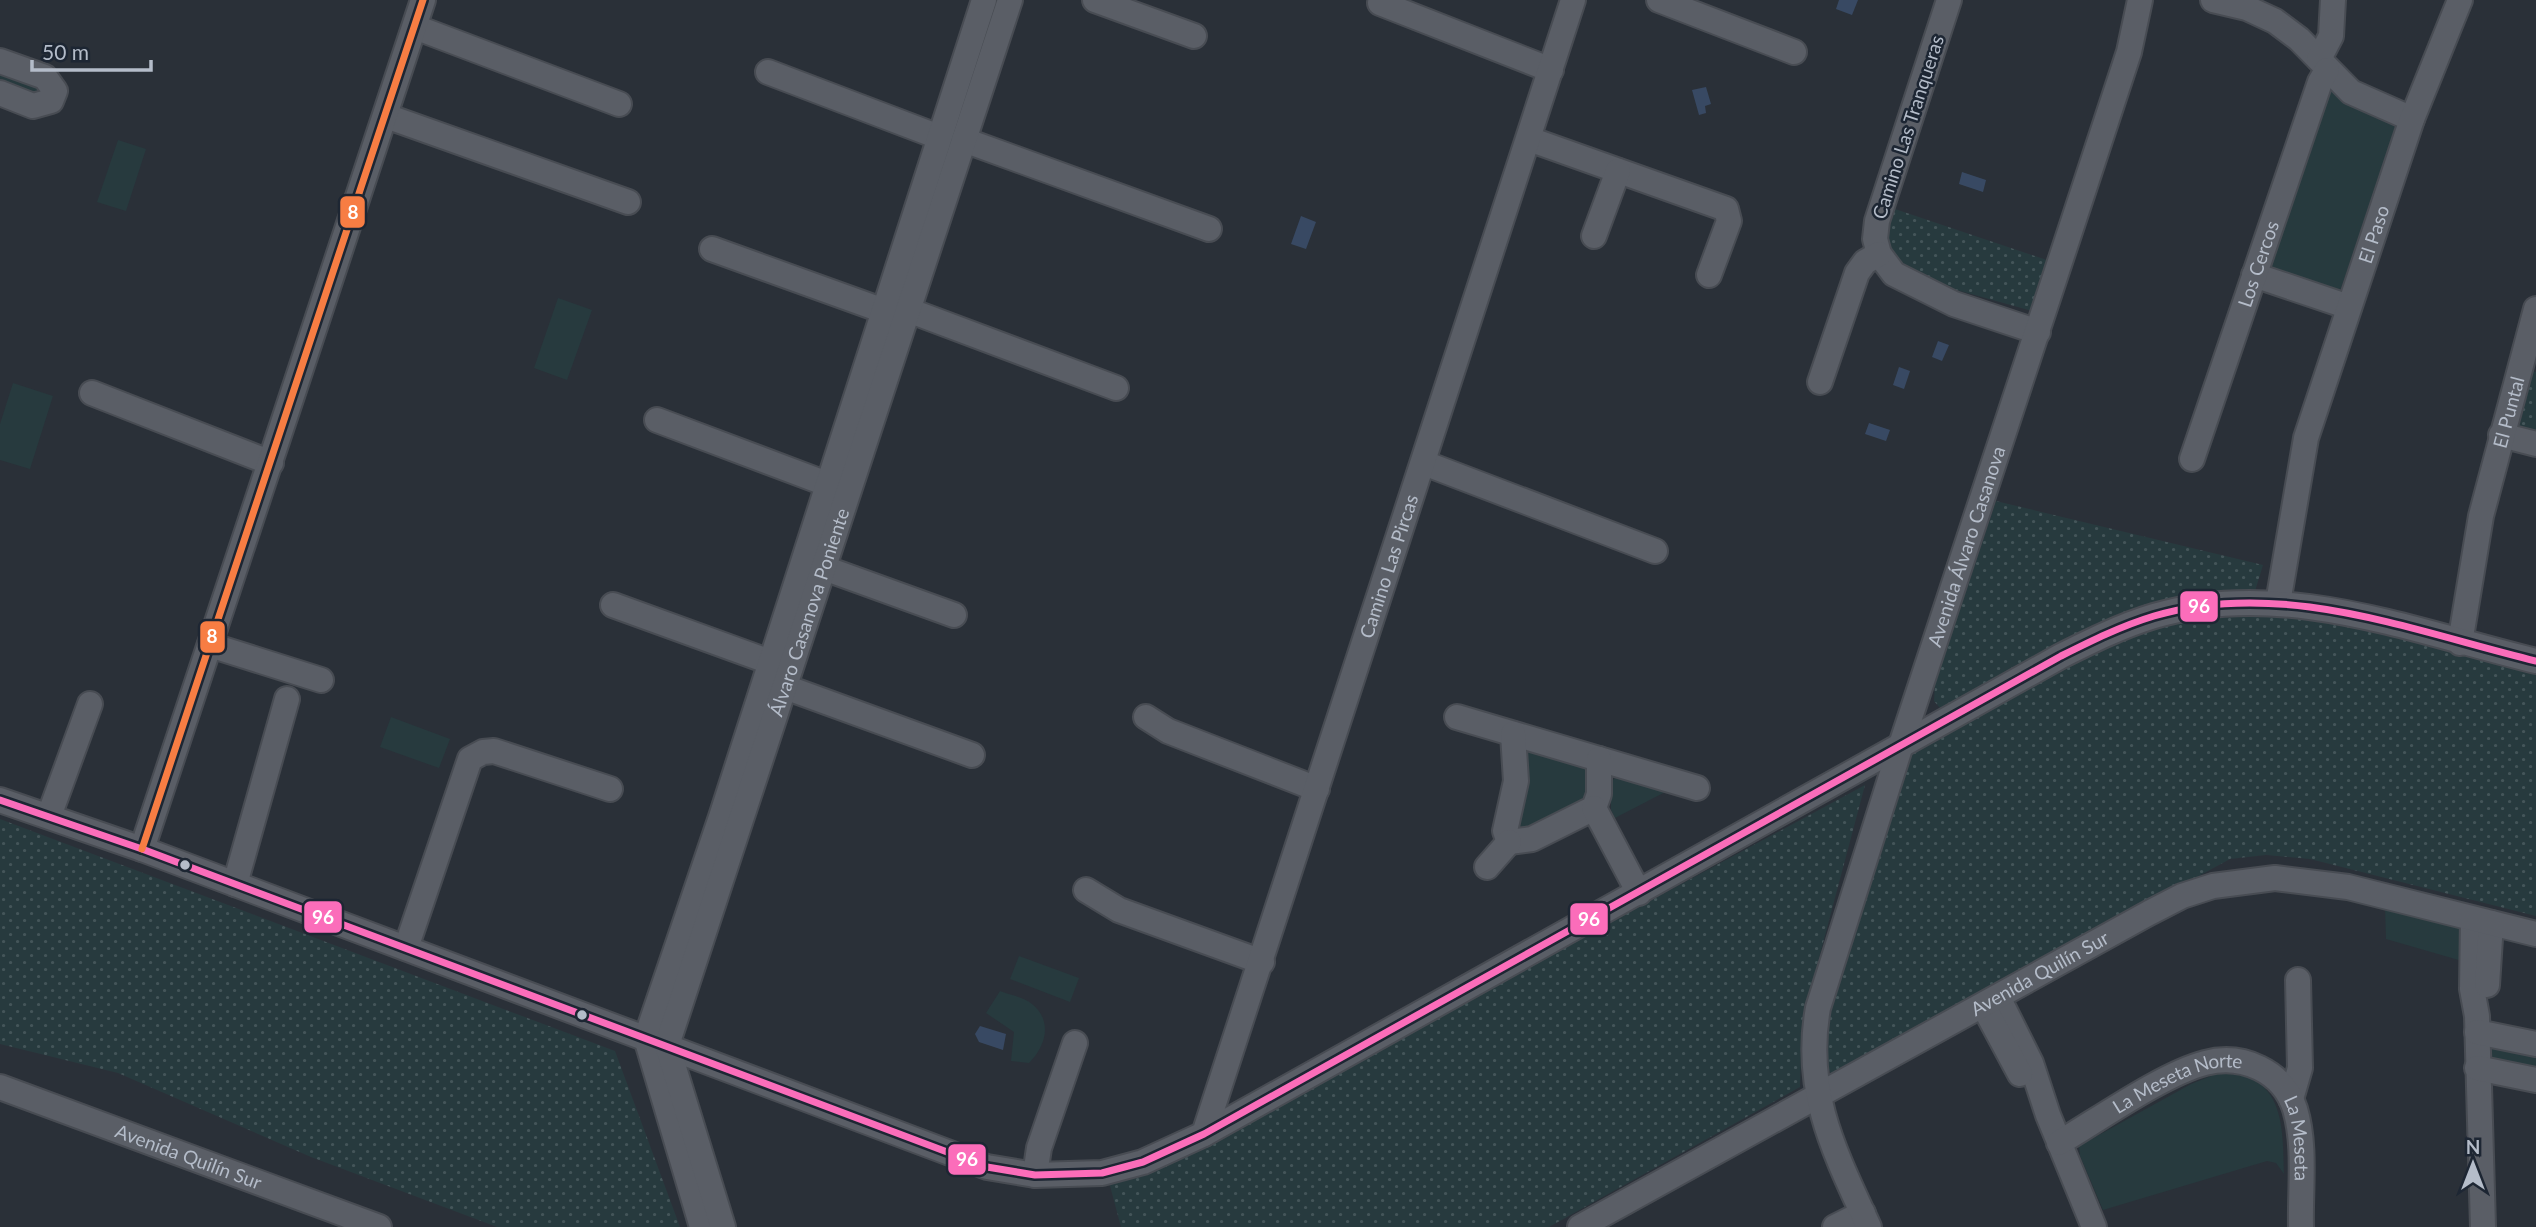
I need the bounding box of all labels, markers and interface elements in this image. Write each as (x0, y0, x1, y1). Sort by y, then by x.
scale bar (32, 28, 150, 72)
street label: Camino Las Tranqueras (1867, 32, 1948, 222)
text: 50 m (42, 39, 89, 64)
line badge: 8 (339, 195, 366, 229)
text: 8 (347, 200, 359, 223)
street label: El Paso (2353, 202, 2394, 266)
street label: Los Cercos (2232, 217, 2283, 310)
street label: El Puntal (2488, 374, 2529, 451)
street label: Avenida Álvaro Casanova (1922, 443, 2010, 649)
street label: Camino Las Pircas (1354, 491, 1422, 641)
street label: Álvaro Casanova Poniente (764, 505, 853, 719)
line badge: 96 (2179, 590, 2219, 623)
text: 96 (2188, 594, 2210, 617)
line badge: 8 (199, 620, 226, 654)
text: 8 (206, 624, 218, 647)
unlabelled marker (178, 858, 192, 872)
line badge: 96 (303, 900, 343, 934)
line badge: 96 (1569, 902, 1609, 936)
text: 96 (312, 905, 334, 928)
text: 96 (1578, 907, 1600, 930)
street label: Avenida Quilín Sur (1966, 926, 2113, 1020)
unlabelled marker (575, 1008, 589, 1022)
street label: La Meseta Norte (2108, 1048, 2244, 1118)
street label: La Meseta (2280, 1092, 2314, 1181)
street label: Avenida Quilín Sur (112, 1119, 265, 1194)
north arrow (2438, 1129, 2508, 1199)
text: N (2466, 1135, 2480, 1158)
line badge: 96 (947, 1143, 987, 1176)
text: 96 (956, 1147, 978, 1170)

